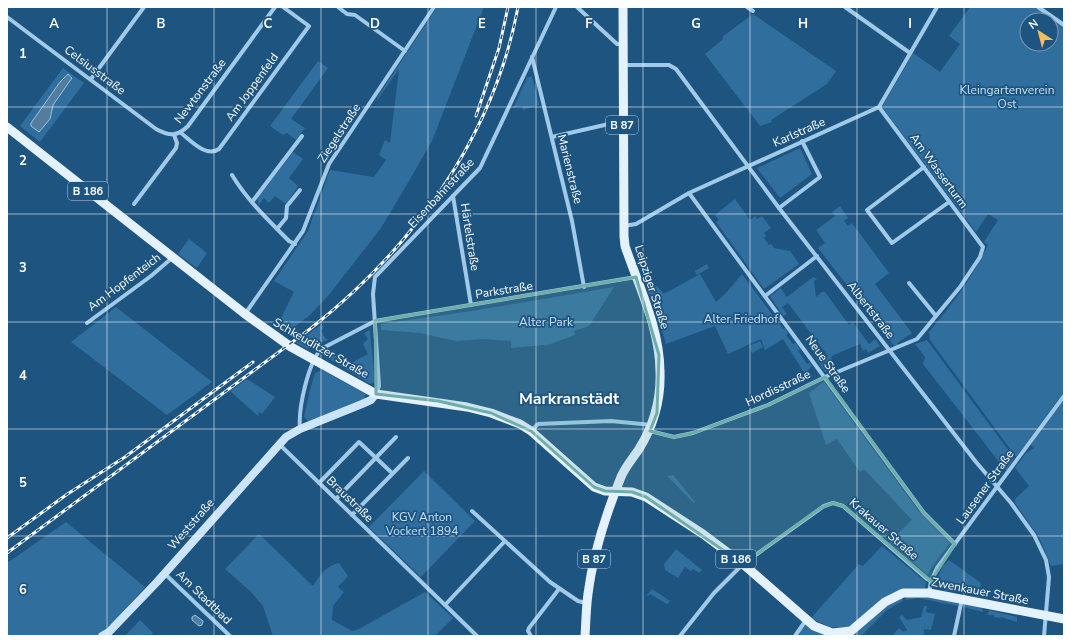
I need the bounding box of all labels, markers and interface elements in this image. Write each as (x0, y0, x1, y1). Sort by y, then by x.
north arrow (1019, 12, 1059, 52)
text: A (49, 15, 59, 33)
text: B (157, 15, 166, 33)
text: C (264, 15, 273, 33)
text: D (370, 15, 380, 33)
text: E (478, 15, 486, 33)
text: F (585, 15, 593, 33)
text: G (691, 15, 701, 33)
text: H (798, 15, 808, 33)
text: I (908, 15, 912, 33)
text: N (1026, 16, 1041, 33)
street label: Celsiusstraße (61, 42, 129, 98)
text: 1 (19, 45, 27, 63)
street label: Am Joppenfeld (222, 50, 282, 124)
street label: Newtonstraße (170, 55, 230, 127)
park label: Kleingartenverein Ost (960, 82, 1054, 112)
street label: Ziegelstraße (314, 100, 364, 166)
street label: Karlstraße (770, 113, 828, 151)
road number: B 87 (606, 116, 638, 134)
street label: Am Wasserturm (906, 130, 972, 212)
street label: Marienstraße (554, 133, 586, 205)
text: 2 (19, 152, 27, 170)
street label: Eisenbahnstraße (404, 155, 478, 231)
road number: B 186 (68, 182, 108, 200)
street label: Härtelstraße (457, 202, 483, 272)
street label: Leipziger Straße (631, 243, 673, 331)
street label: Am Hopfenteich (84, 249, 164, 315)
text: 3 (19, 259, 27, 277)
street label: Parkstraße (474, 278, 534, 302)
street label: Albertstraße (844, 278, 898, 342)
park label: Alter Friedhof (704, 311, 779, 327)
street label: Schkeuditzer Straße (270, 314, 372, 382)
park label: Alter Park (519, 314, 574, 330)
street label: Neue Straße (802, 332, 854, 396)
street label: Hordisstraße (743, 366, 813, 410)
text: 4 (19, 367, 27, 385)
district label: Markranstädt (519, 388, 620, 410)
street label: Lausener Straße (953, 447, 1017, 527)
street label: Braustraße (323, 473, 377, 525)
text: 5 (19, 474, 27, 492)
street label: Krakauer Straße (846, 494, 922, 564)
street label: Weststraße (164, 495, 218, 553)
park label: KGV Anton Vockert 1894 (385, 509, 458, 539)
road number: B 87 (578, 550, 610, 568)
road number: B 186 (716, 550, 756, 568)
street label: Am Stadtbad (173, 566, 235, 628)
street label: Zwenkauer Straße (930, 574, 1030, 608)
text: 6 (19, 581, 27, 599)

